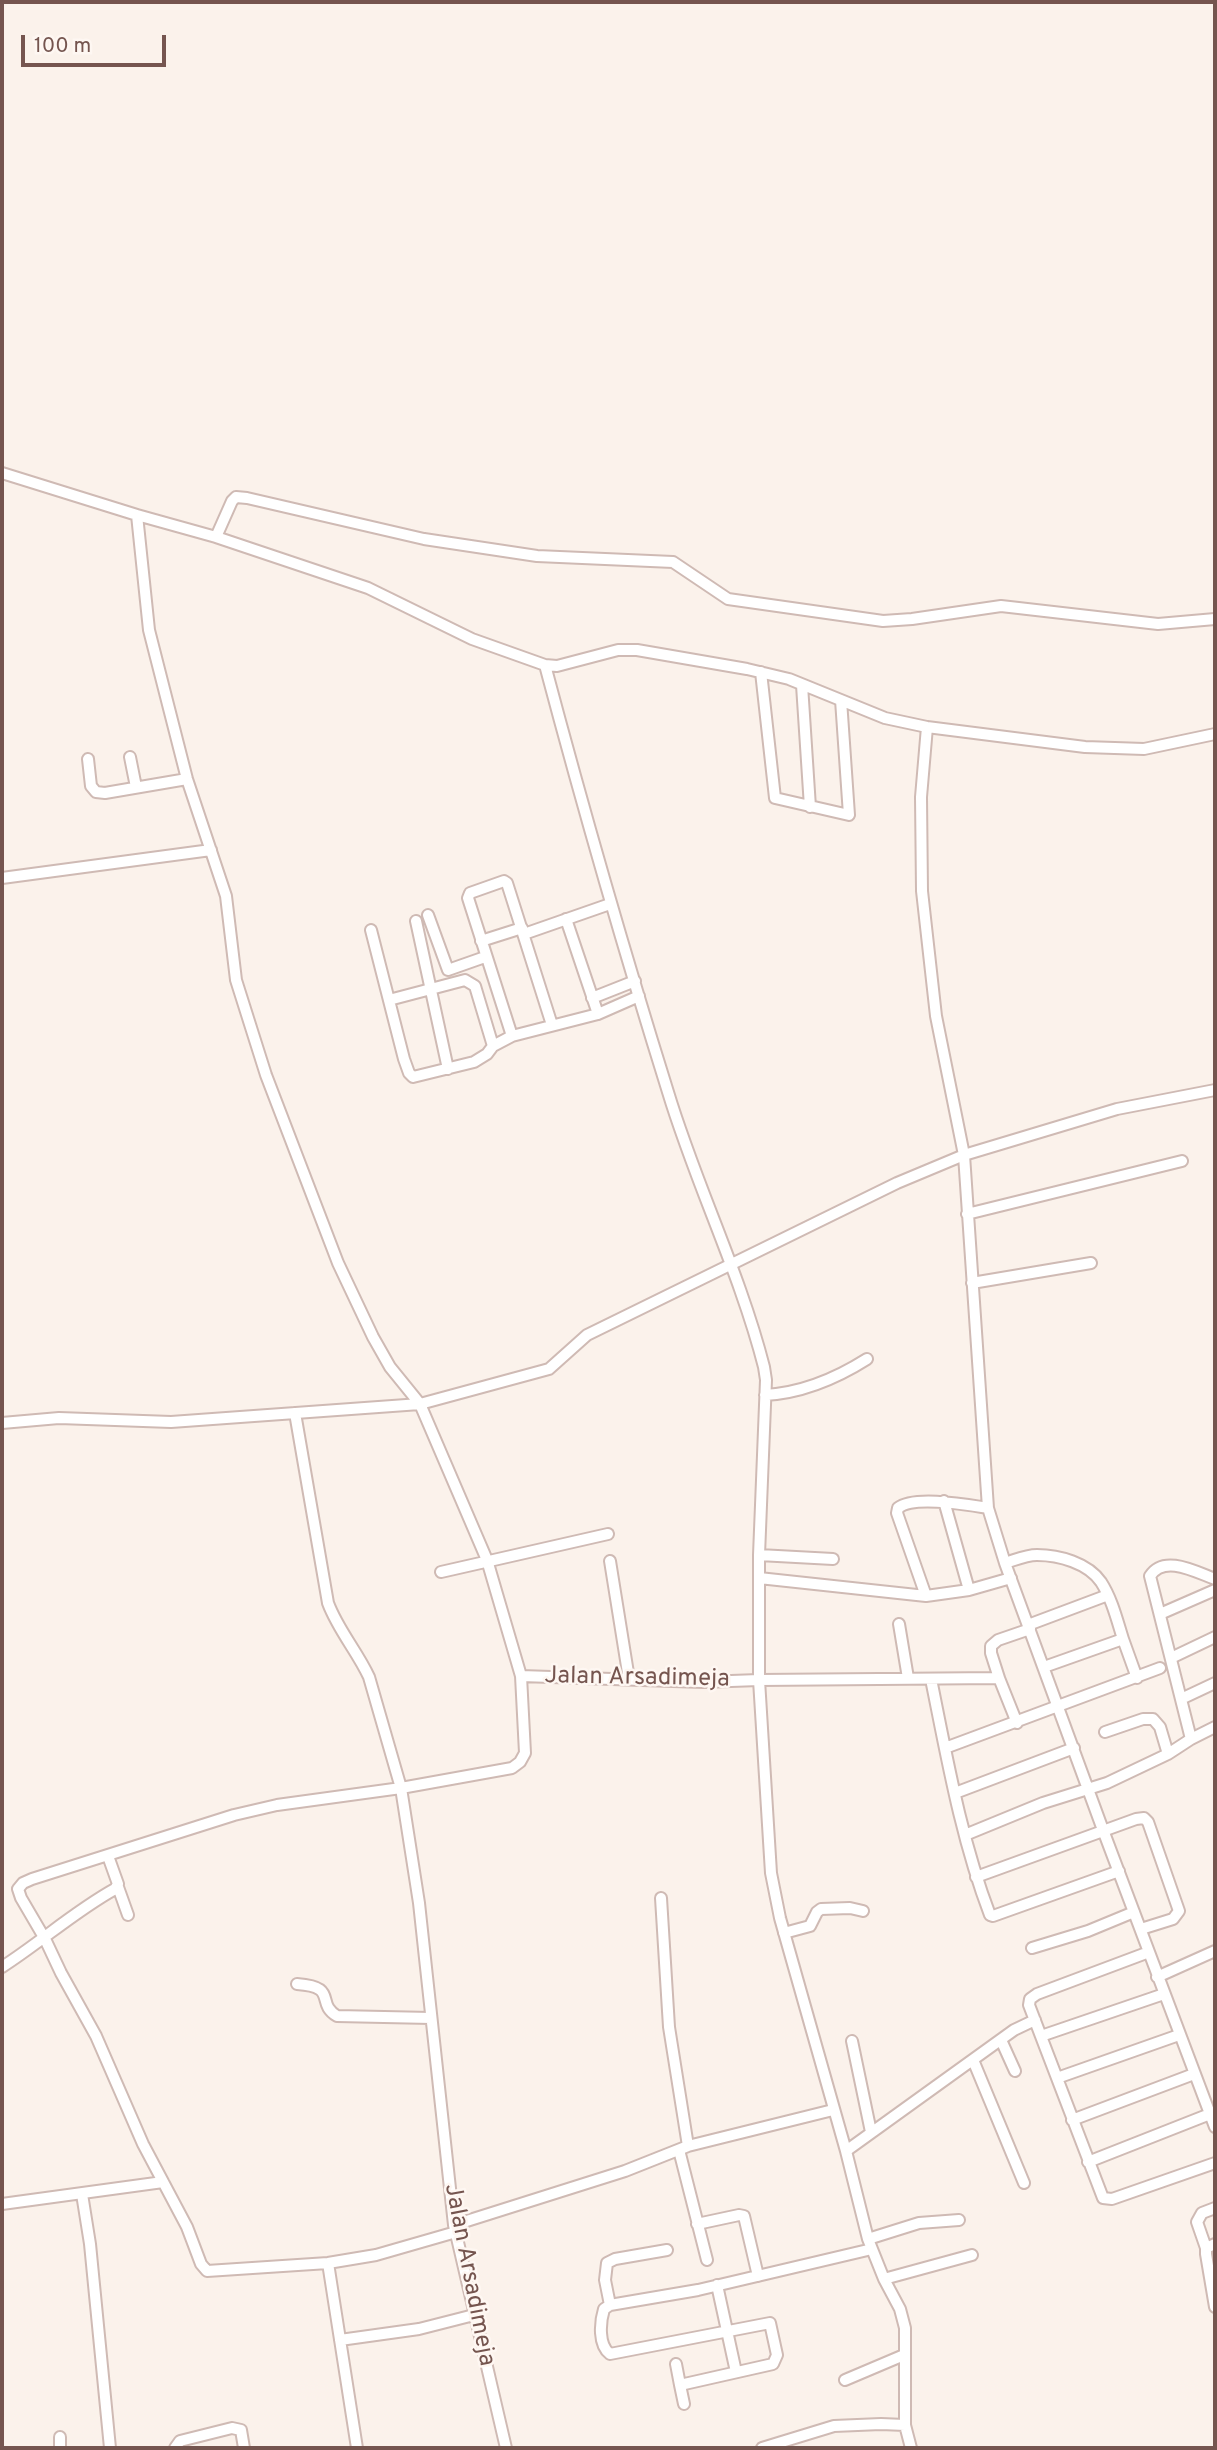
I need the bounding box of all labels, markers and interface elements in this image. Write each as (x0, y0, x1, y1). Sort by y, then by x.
scale bar (24, 21, 170, 65)
text: 100 m (34, 33, 91, 60)
street label: Jalan Arsadimeja (544, 1663, 730, 1695)
street label: Jalan Arsadimeja (436, 2181, 500, 2369)

